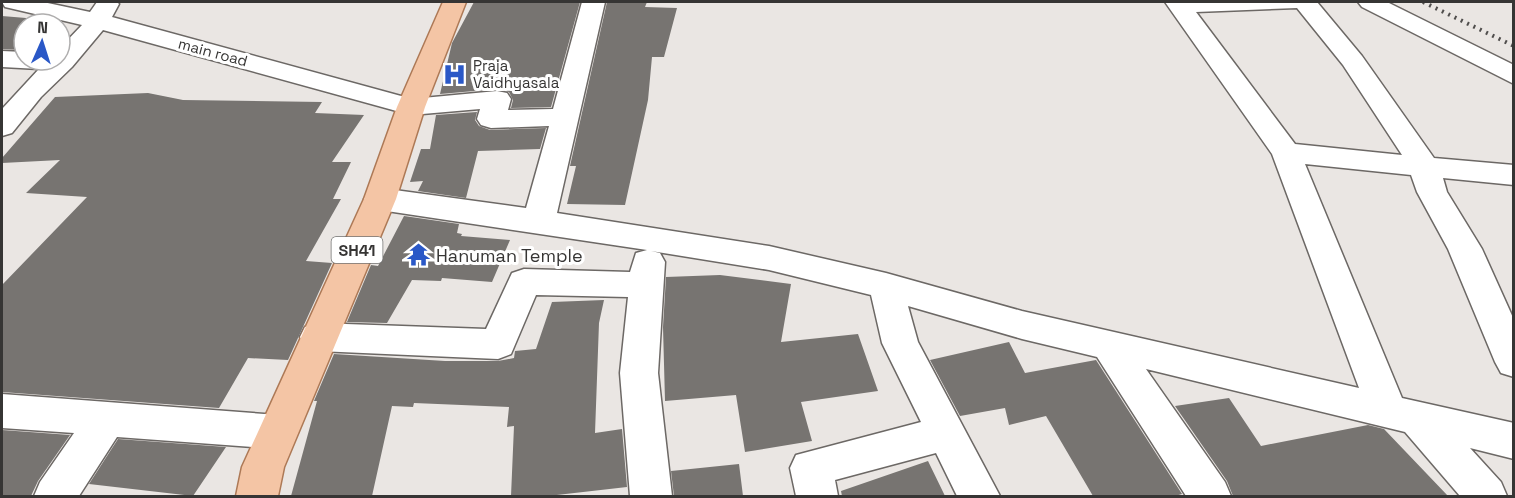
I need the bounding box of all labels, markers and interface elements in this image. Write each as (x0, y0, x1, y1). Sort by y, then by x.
north arrow (12, 12, 72, 72)
text: N (37, 17, 49, 38)
street label: main road (176, 34, 250, 70)
place label: Praja Vaidhyasala (473, 56, 560, 92)
hospital icon: Praja Vaidhyasala (442, 61, 468, 87)
road number: SH41 (332, 237, 382, 263)
temple icon: Hanuman Temple (405, 242, 431, 268)
place label: Hanuman Temple (436, 244, 583, 267)

